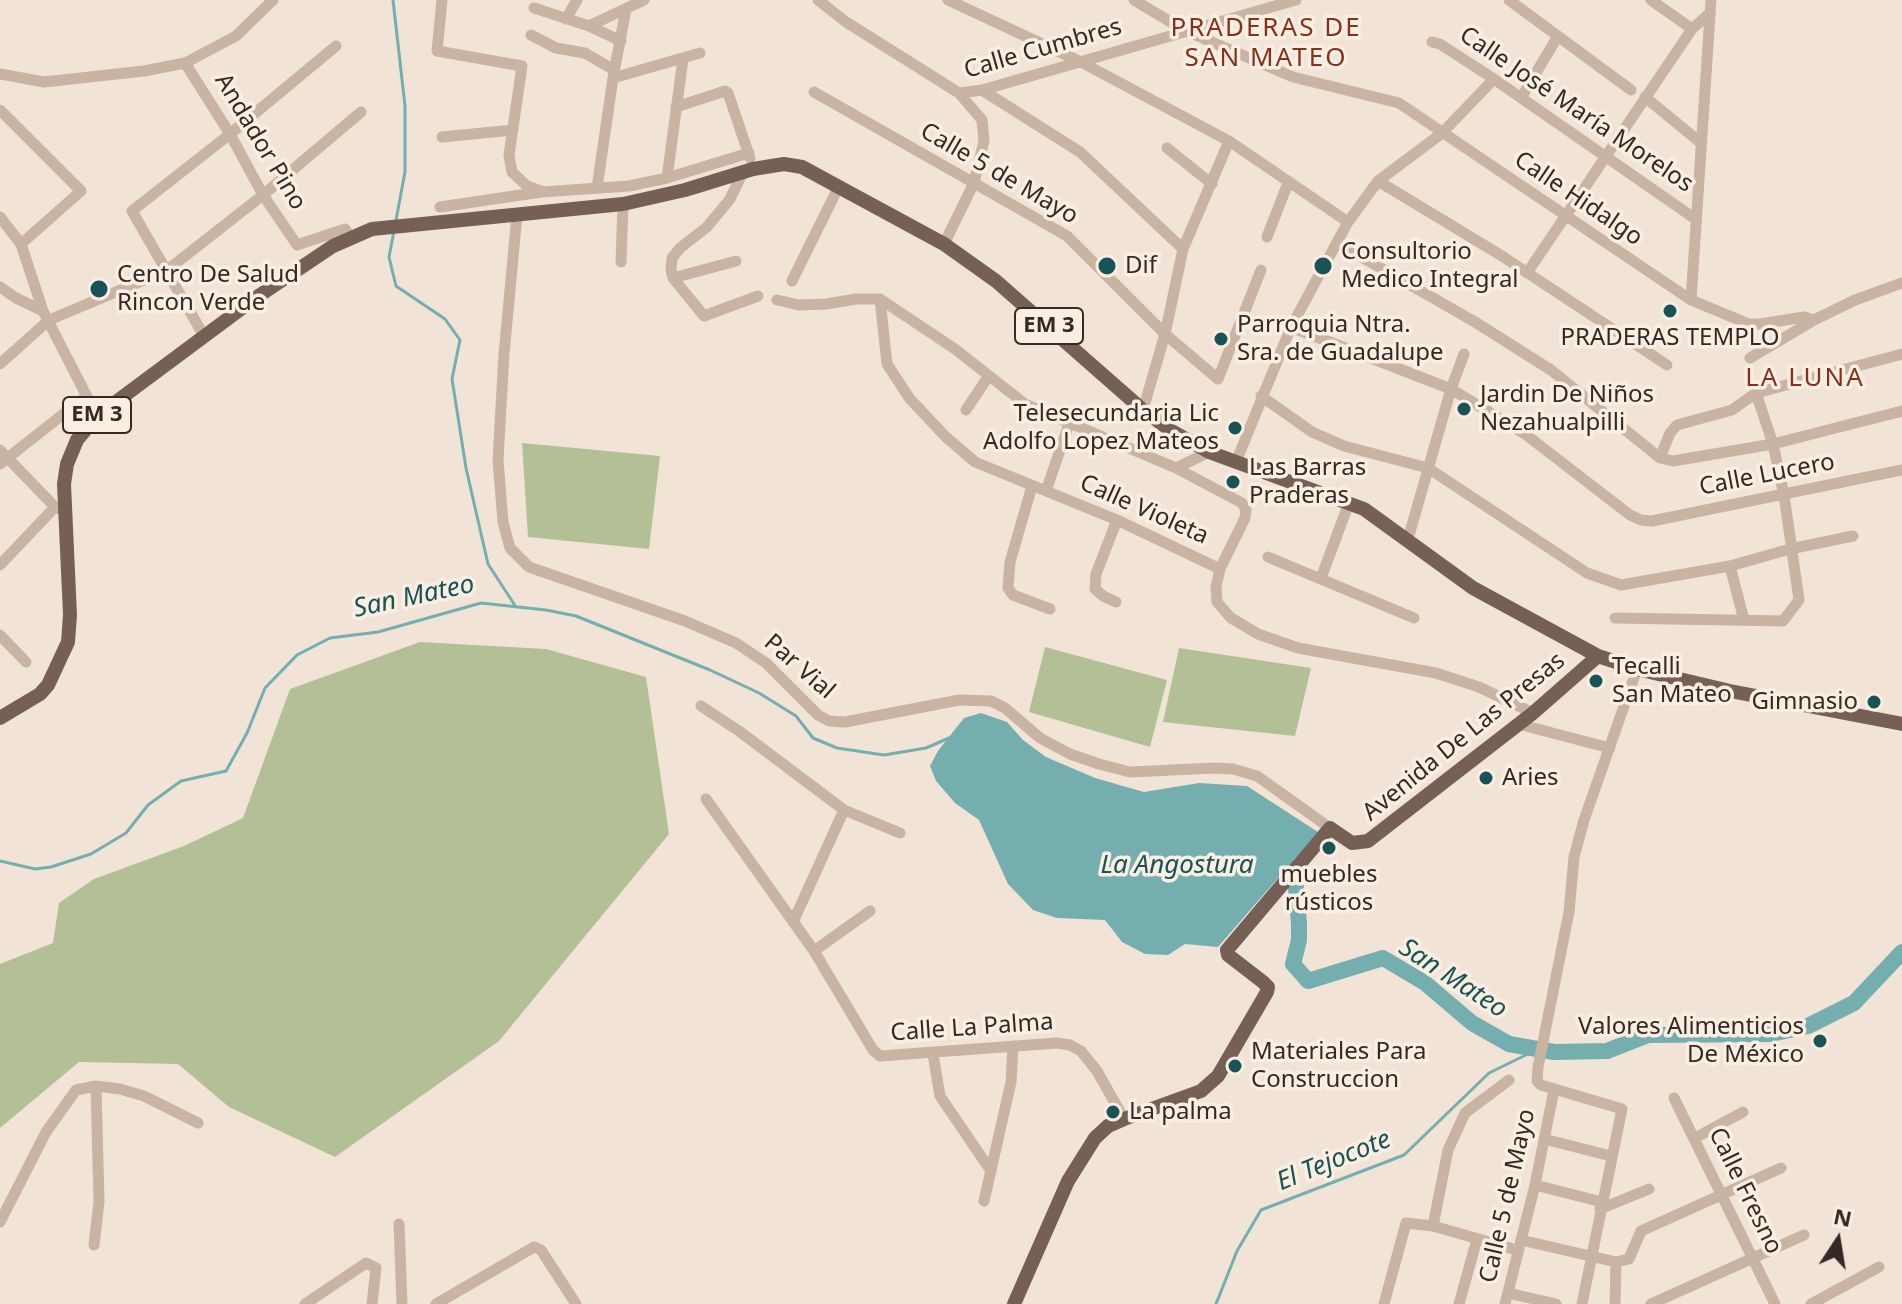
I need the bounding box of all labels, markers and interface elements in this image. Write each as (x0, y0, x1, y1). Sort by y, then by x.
street label: Calle Cumbres (961, 13, 1125, 85)
district label: PRADERAS DE SAN MATEO (1170, 13, 1362, 74)
street label: Calle José María Morelos (1454, 21, 1698, 199)
street label: Andador Pino (208, 69, 312, 215)
street label: Calle 5 de Mayo (915, 117, 1083, 231)
street label: Calle Hidalgo (1508, 146, 1648, 252)
place label: Consultorio Medico Integral (1341, 238, 1519, 294)
place label: Dif (1125, 252, 1157, 280)
marker: Dif (1096, 255, 1118, 277)
marker: Consultorio Medico Integral (1312, 255, 1334, 277)
place label: Centro De Salud Rincon Verde (117, 261, 299, 317)
marker: Centro De Salud Rincon Verde (88, 278, 110, 300)
marker: PRADERAS TEMPLO (1661, 302, 1679, 320)
road number: EM 3 (1015, 308, 1083, 344)
place label: Parroquia Ntra. Sra. de Guadalupe (1237, 311, 1444, 367)
place label: PRADERAS TEMPLO (1560, 324, 1780, 352)
marker: Parroquia Ntra. Sra. de Guadalupe (1212, 330, 1230, 348)
district label: LA LUNA (1745, 363, 1865, 395)
place label: Jardin De Niños Nezahualpilli (1480, 381, 1654, 437)
road number: EM 3 (63, 397, 131, 433)
place label: Telesecundaria Lic Adolfo Lopez Mateos (983, 400, 1219, 456)
marker: Jardin De Niños Nezahualpilli (1455, 400, 1473, 418)
marker: Telesecundaria Lic Adolfo Lopez Mateos (1226, 419, 1244, 437)
street label: Calle Lucero (1697, 448, 1837, 502)
place label: Las Barras Praderas (1249, 454, 1366, 510)
street label: Calle Violeta (1075, 469, 1213, 551)
marker: Las Barras Praderas (1224, 473, 1242, 491)
water label: San Mateo (351, 569, 477, 625)
street label: Par Vial (758, 628, 840, 706)
street label: Avenida De Las Presas (1357, 647, 1571, 827)
place label: Tecalli San Mateo (1612, 653, 1732, 709)
marker: Tecalli San Mateo (1587, 672, 1605, 690)
place label: Gimnasio (1751, 688, 1858, 716)
marker: Gimnasio (1865, 693, 1883, 711)
place label: Aries (1502, 764, 1558, 792)
marker: Aries (1477, 769, 1495, 787)
marker: muebles rústicos (1320, 839, 1338, 857)
water label: La Angostura (1101, 850, 1253, 882)
place label: muebles rústicos (1281, 861, 1377, 917)
water label: San Mateo (1393, 933, 1513, 1025)
street label: Calle La Palma (890, 1008, 1054, 1048)
place label: Valores Alimenticios De México (1578, 1013, 1804, 1069)
marker: Valores Alimenticios De México (1811, 1032, 1829, 1050)
place label: Materiales Para Construccion (1251, 1038, 1426, 1094)
marker: Materiales Para Construccion (1226, 1057, 1244, 1075)
place label: La palma (1129, 1098, 1232, 1126)
marker: La palma (1104, 1103, 1122, 1121)
street label: Calle 5 de Mayo (1474, 1106, 1542, 1286)
street label: Calle Fresno (1702, 1123, 1788, 1259)
water label: El Tejocote (1272, 1124, 1396, 1198)
north arrow (1798, 1200, 1878, 1280)
text: N (1831, 1200, 1855, 1233)

